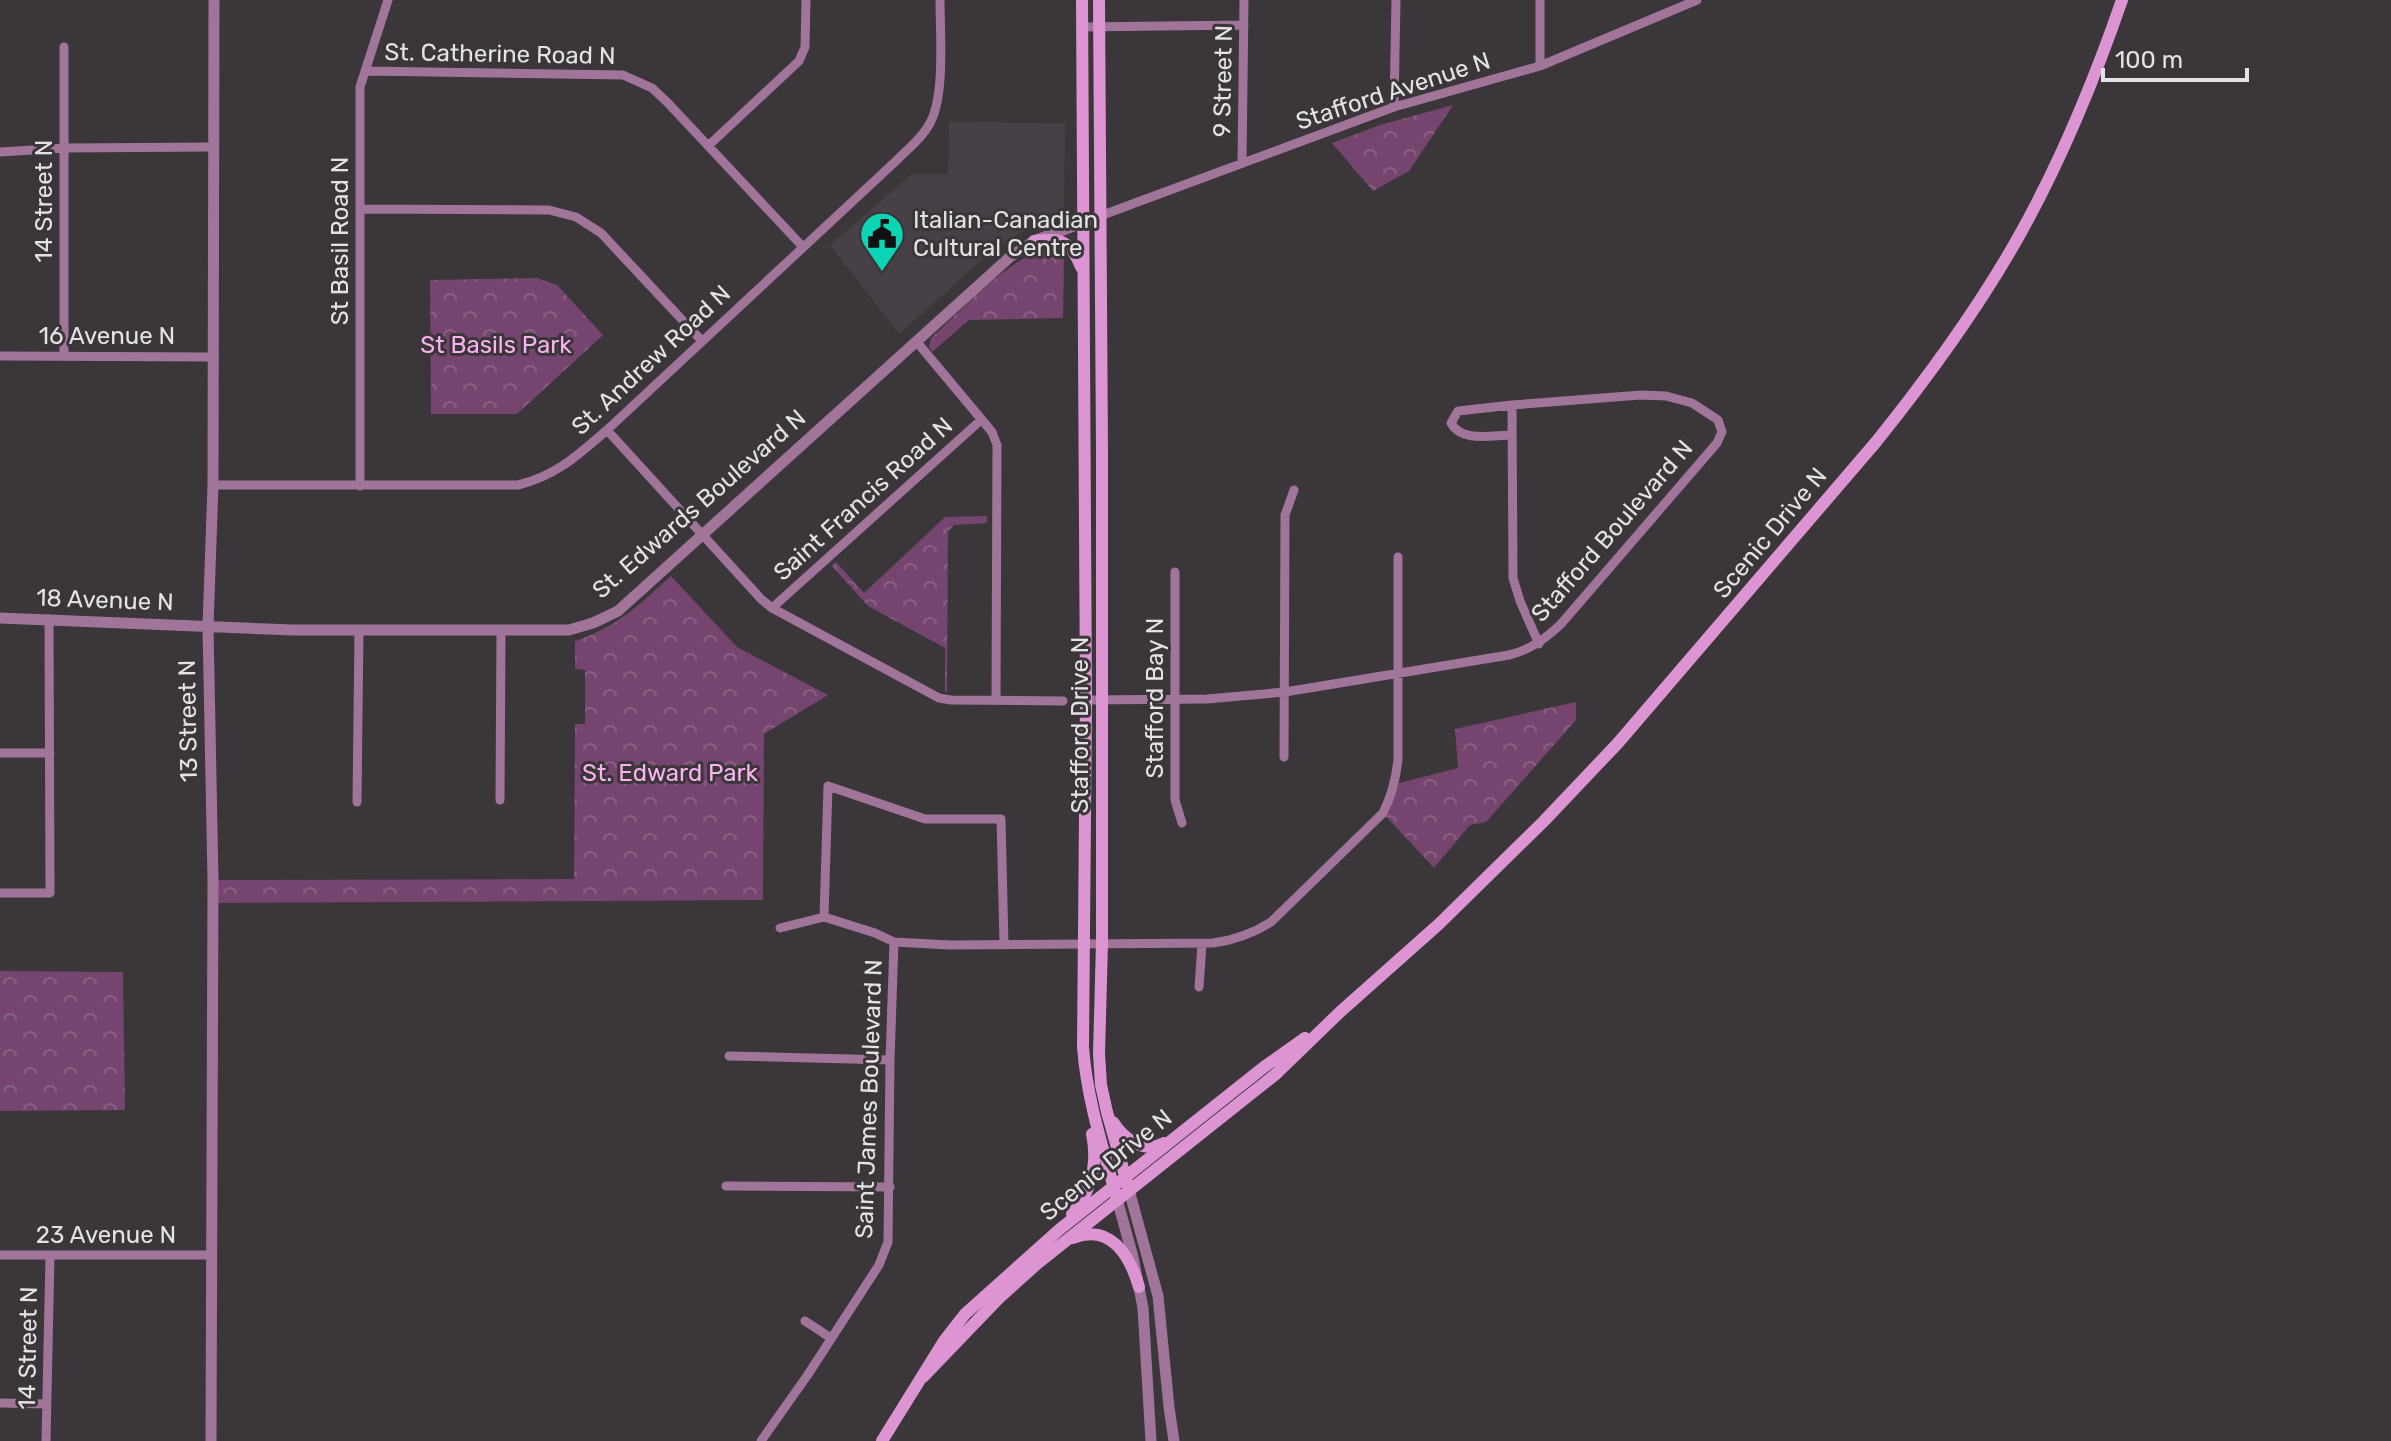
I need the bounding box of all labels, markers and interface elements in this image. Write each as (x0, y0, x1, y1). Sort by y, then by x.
street label: 9 Street N (1208, 25, 1238, 137)
scale bar (2103, 32, 2247, 82)
street label: St. Catherine Road N (384, 38, 616, 70)
street label: Stafford Avenue N (1292, 46, 1494, 136)
text: 100 m (2115, 46, 2183, 74)
street label: 14 Street N (30, 140, 58, 263)
street label: St Basil Road N (326, 157, 354, 325)
place label: Italian-Canadian Cultural Centre (913, 206, 1098, 262)
public building icon: Italian-Canadian Cultural Centre (858, 210, 906, 273)
street label: St. Andrew Road N (566, 279, 736, 441)
street label: 16 Avenue N (39, 322, 175, 350)
park label: St Basils Park (420, 331, 572, 359)
street label: St. Edwards Boulevard N (587, 404, 811, 604)
street label: Saint Francis Road N (768, 411, 958, 587)
street label: Stafford Boulevard N (1526, 434, 1698, 628)
street label: Scenic Drive N (1707, 462, 1833, 604)
street label: 18 Avenue N (36, 584, 174, 616)
street label: Stafford Bay N (1141, 618, 1169, 778)
street label: Stafford Drive N (1066, 637, 1094, 813)
street label: 13 Street N (173, 659, 203, 783)
park label: St. Edward Park (582, 759, 759, 787)
street label: Saint James Boulevard N (850, 959, 888, 1239)
street label: Scenic Drive N (1034, 1103, 1178, 1227)
street label: 23 Avenue N (36, 1221, 176, 1249)
street label: 14 Street N (13, 1286, 43, 1410)

